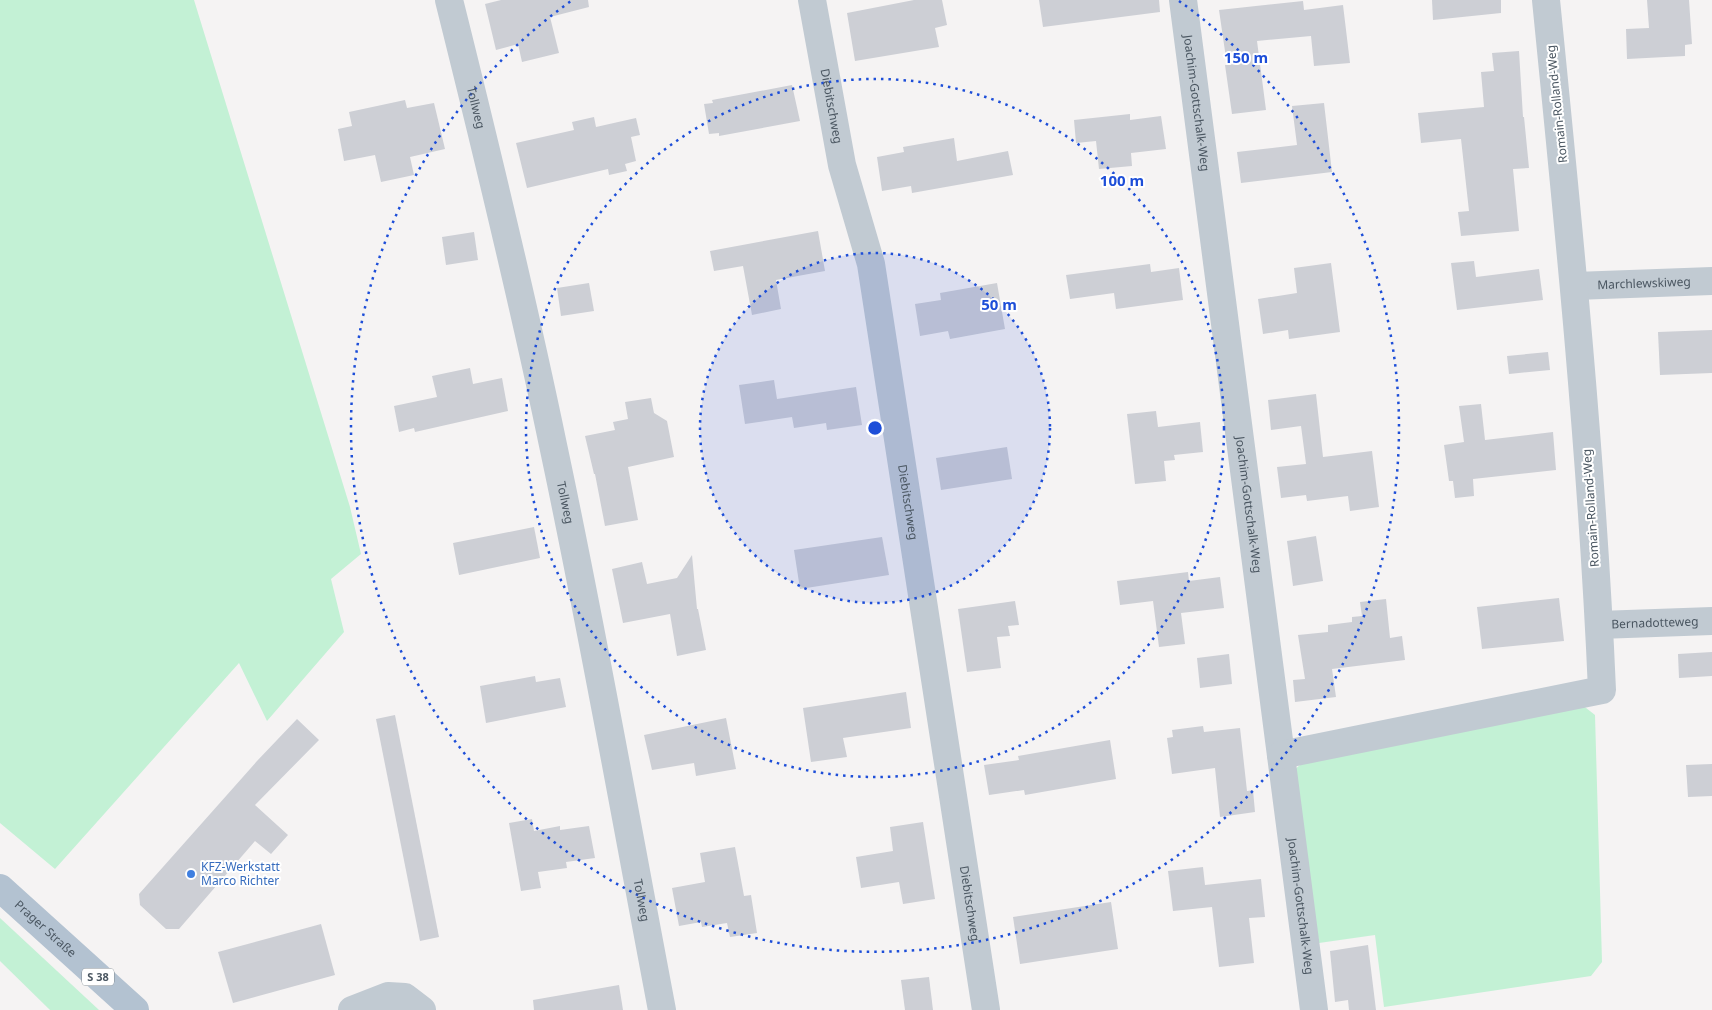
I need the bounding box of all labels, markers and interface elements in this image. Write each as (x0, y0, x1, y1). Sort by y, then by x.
street label: Joachim-Gottschalk-Weg (1179, 33, 1214, 172)
street label: Romain-Rolland-Weg (1542, 44, 1571, 164)
text: 150 m (1224, 47, 1268, 67)
street label: Diebitschweg (817, 67, 847, 145)
street label: Tollweg (463, 85, 490, 130)
text: 100 m (1100, 170, 1144, 190)
street label: Marchlewskiweg (1597, 273, 1691, 293)
text: 50 m (981, 294, 1017, 314)
centre of rings (866, 419, 884, 437)
street label: Joachim-Gottschalk-Weg (1232, 434, 1266, 574)
street label: Romain-Rolland-Weg (1578, 448, 1603, 568)
street label: Diebitschweg (894, 463, 922, 541)
street label: Tollweg (553, 480, 578, 525)
street label: Bernadotteweg (1611, 612, 1699, 633)
street label: Joachim-Gottschalk-Weg (1284, 836, 1318, 976)
place label: KFZ-Werkstatt Marco Richter (201, 858, 281, 889)
street label: Diebitschweg (956, 865, 984, 942)
marker: KFZ-Werkstatt Marco Richter (185, 868, 197, 880)
street label: Tollweg (630, 878, 654, 923)
street label: Prager Straße (11, 896, 80, 961)
road number: S 38 (82, 969, 114, 986)

